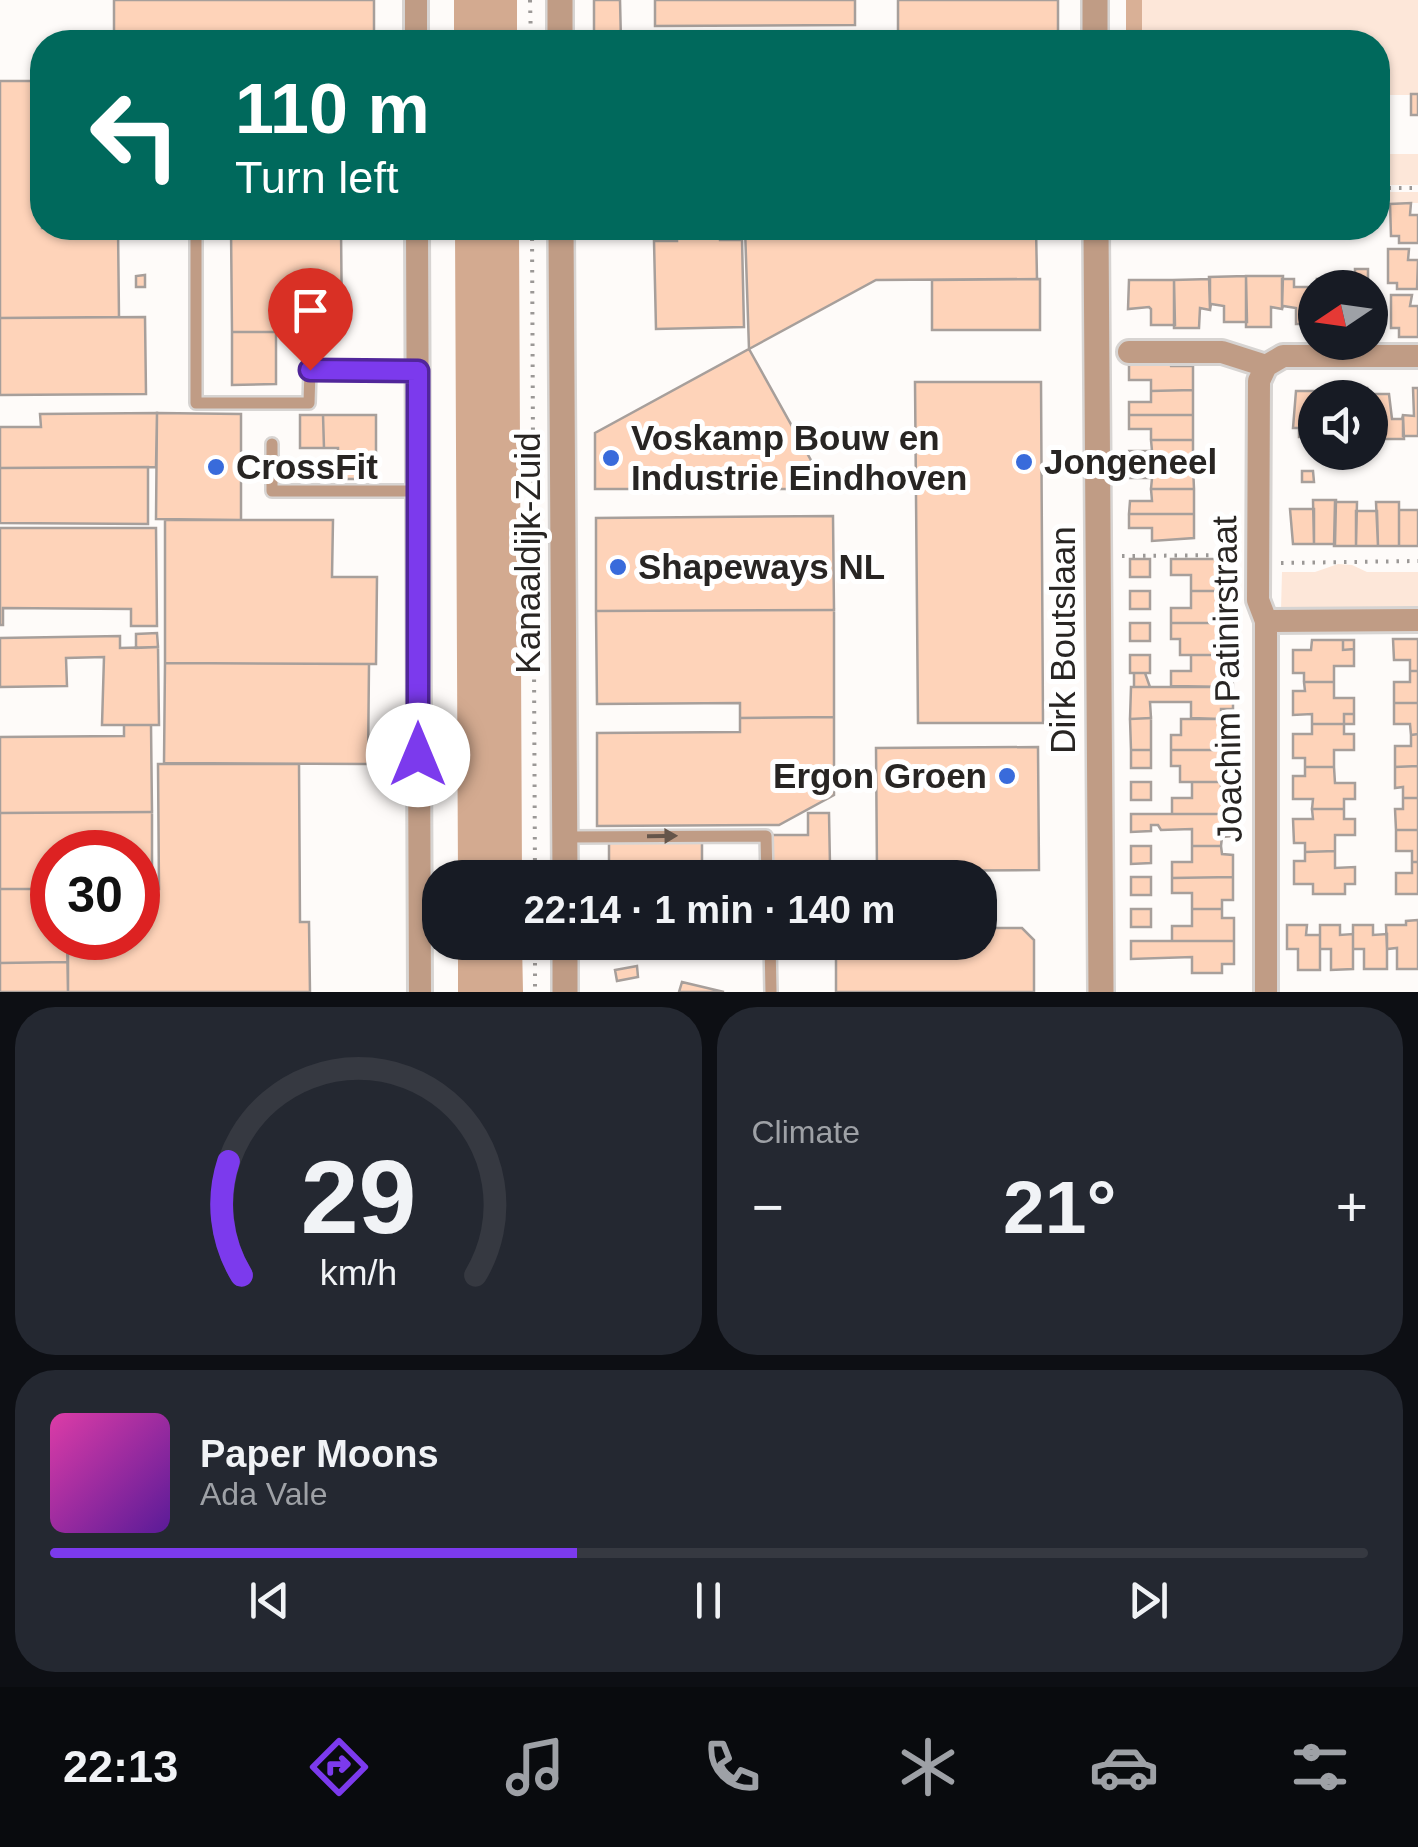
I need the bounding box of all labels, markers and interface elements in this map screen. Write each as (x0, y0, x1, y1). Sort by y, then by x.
icon: left (70, 70, 200, 200)
text: 110 m (235, 70, 430, 148)
text: Turn left (235, 152, 398, 203)
pin (268, 268, 353, 371)
north arrow (1298, 270, 1388, 360)
map controls (1298, 270, 1388, 470)
icon: arrive (283, 283, 338, 338)
button: sound (1298, 380, 1388, 470)
place label: Voskamp Bouw en Industrie Eindhoven (631, 418, 967, 497)
street label: Kanaaldijk-Zuid (508, 432, 547, 674)
place label: Jongeneel (1044, 442, 1217, 481)
place label: CrossFit (236, 447, 378, 486)
marker: Voskamp Bouw en Industrie Eindhoven (600, 447, 622, 469)
marker: Jongeneel (1013, 451, 1035, 473)
marker: CrossFit (205, 456, 227, 478)
street label: Joachim Patinirstraat (1204, 515, 1249, 843)
street label: Dirk Boutslaan (1043, 526, 1082, 754)
place label: Shapeways NL (638, 547, 885, 586)
marker: Shapeways NL (607, 556, 629, 578)
position arrow (366, 703, 470, 807)
place label: Ergon Groen (773, 756, 987, 795)
marker: Ergon Groen (996, 765, 1018, 787)
one-way arrow (647, 827, 679, 843)
speed limit sign: 30 (30, 830, 160, 960)
text: 22:14 · 1 min · 140 m (524, 889, 895, 931)
text: Climate (752, 1114, 860, 1150)
text: 29 (300, 1139, 416, 1255)
text: 21° (1003, 1165, 1116, 1249)
text: − (752, 1176, 784, 1238)
text: + (1336, 1176, 1368, 1238)
text: km/h (320, 1253, 397, 1293)
text: Paper Moons (200, 1433, 439, 1475)
text: Ada Vale (200, 1476, 328, 1512)
icon: previous (242, 1573, 297, 1628)
icon: pause (681, 1573, 736, 1628)
icon: next (1121, 1573, 1176, 1628)
icon: directions (304, 1732, 374, 1802)
icon: music (500, 1732, 570, 1802)
icon: phone (697, 1732, 767, 1802)
icon: climate (893, 1732, 963, 1802)
icon: car (1089, 1732, 1159, 1802)
icon: filters (1285, 1732, 1355, 1802)
text: 22:13 (63, 1741, 178, 1792)

